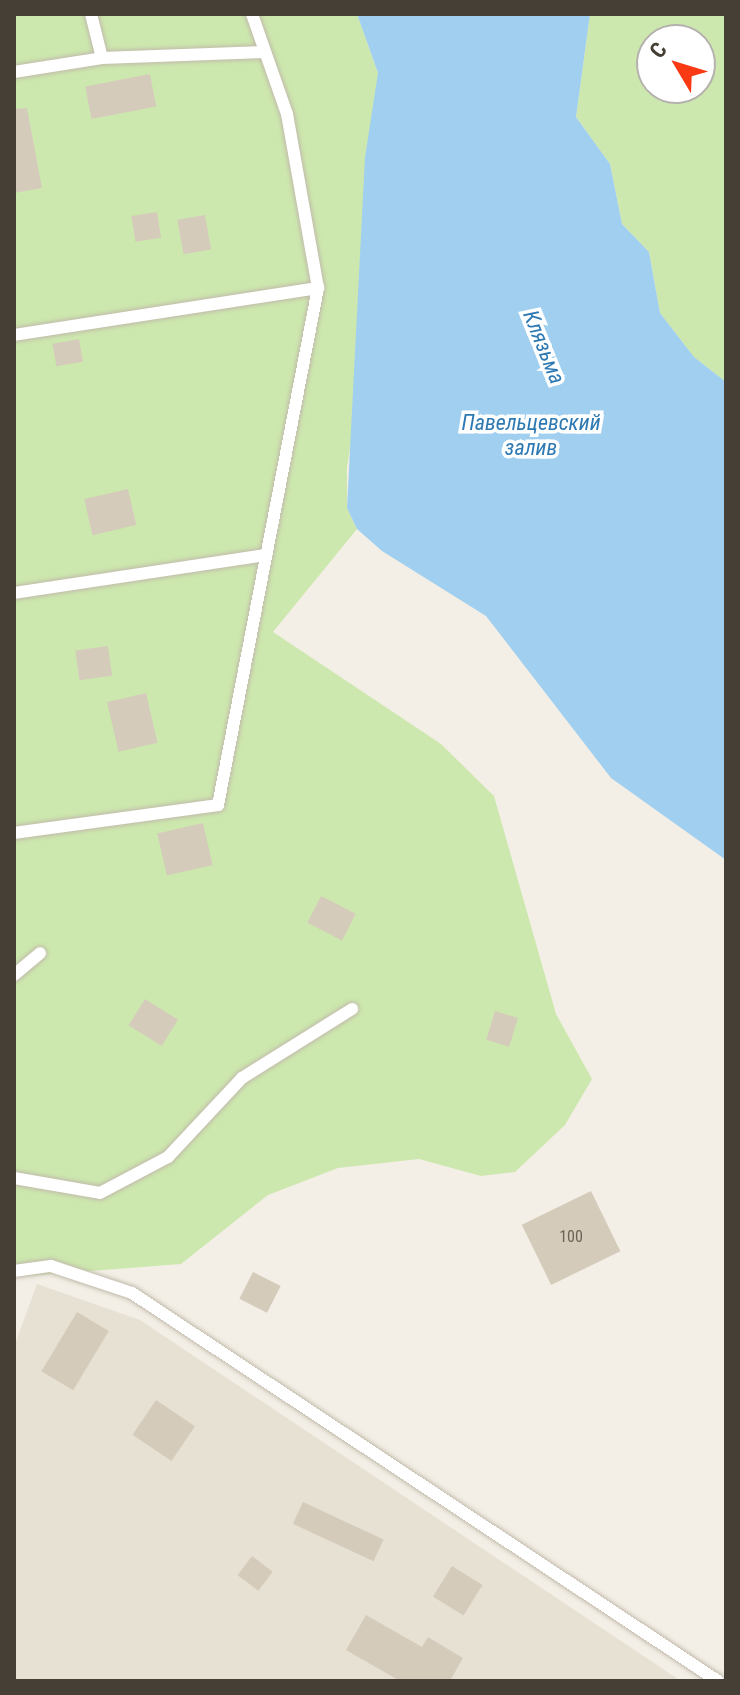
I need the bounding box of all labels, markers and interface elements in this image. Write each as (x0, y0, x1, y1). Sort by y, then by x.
north arrow (636, 24, 716, 104)
text: С (645, 38, 672, 63)
water label: Клязьма (517, 306, 571, 388)
water label: Павельцевский залив (461, 409, 601, 460)
house number: 100 (559, 1227, 583, 1247)

